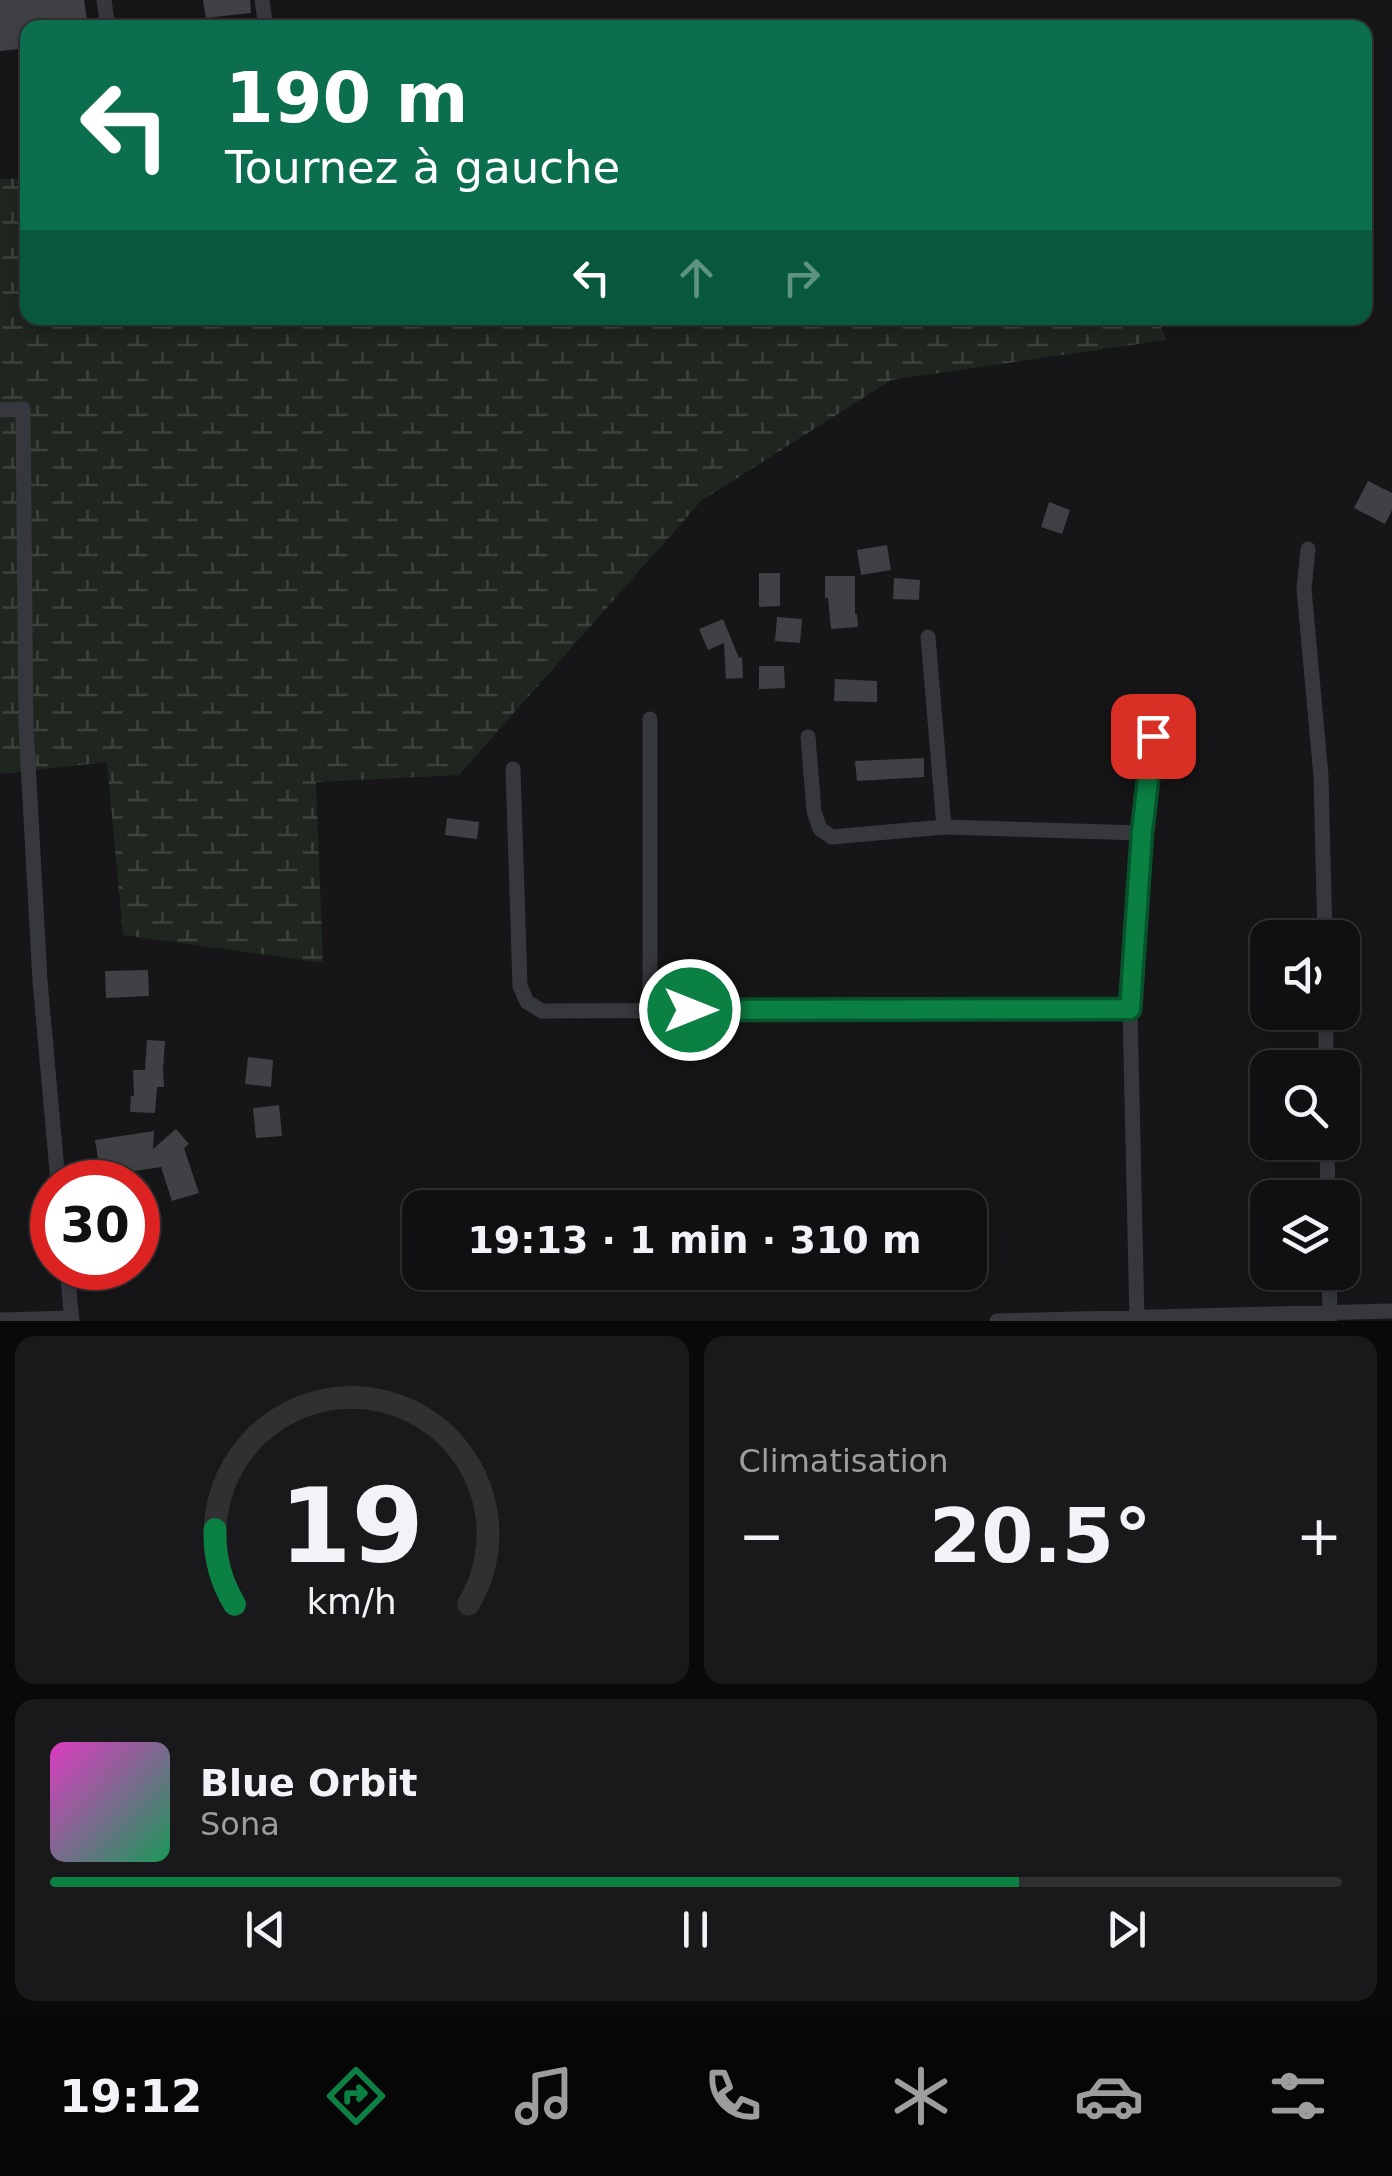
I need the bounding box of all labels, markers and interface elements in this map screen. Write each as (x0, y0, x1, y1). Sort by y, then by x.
text: 190 m (225, 57, 468, 139)
icon: left (60, 60, 190, 190)
text: Tournez à gauche (225, 141, 620, 194)
icon: left (564, 250, 619, 305)
icon: ahead (669, 250, 724, 305)
icon: right (774, 250, 829, 305)
pin (1111, 694, 1196, 779)
icon: arrive (1126, 709, 1181, 764)
map controls (1250, 920, 1360, 1290)
button: sound (1250, 920, 1360, 1030)
position arrow (638, 958, 742, 1062)
button: search (1250, 1050, 1360, 1160)
speed limit sign: 30 (30, 1160, 160, 1290)
button: layers (1250, 1180, 1360, 1290)
text: 19:13 · 1 min · 310 m (467, 1218, 922, 1262)
text: Climatisation (739, 1442, 948, 1480)
text: 19 (279, 1465, 424, 1587)
text: 20.5° (929, 1492, 1152, 1580)
text: − (739, 1504, 785, 1568)
text: + (1296, 1504, 1342, 1568)
text: km/h (307, 1581, 397, 1622)
text: Blue Orbit (200, 1761, 417, 1805)
text: Sona (200, 1805, 280, 1843)
icon: previous (238, 1902, 293, 1957)
icon: pause (668, 1902, 723, 1957)
icon: next (1099, 1902, 1154, 1957)
icon: directions (321, 2061, 391, 2131)
icon: music (509, 2061, 579, 2131)
icon: phone (698, 2061, 768, 2131)
icon: climate (886, 2061, 956, 2131)
icon: car (1074, 2061, 1144, 2131)
icon: filters (1263, 2061, 1333, 2131)
text: 19:12 (59, 2070, 202, 2123)

